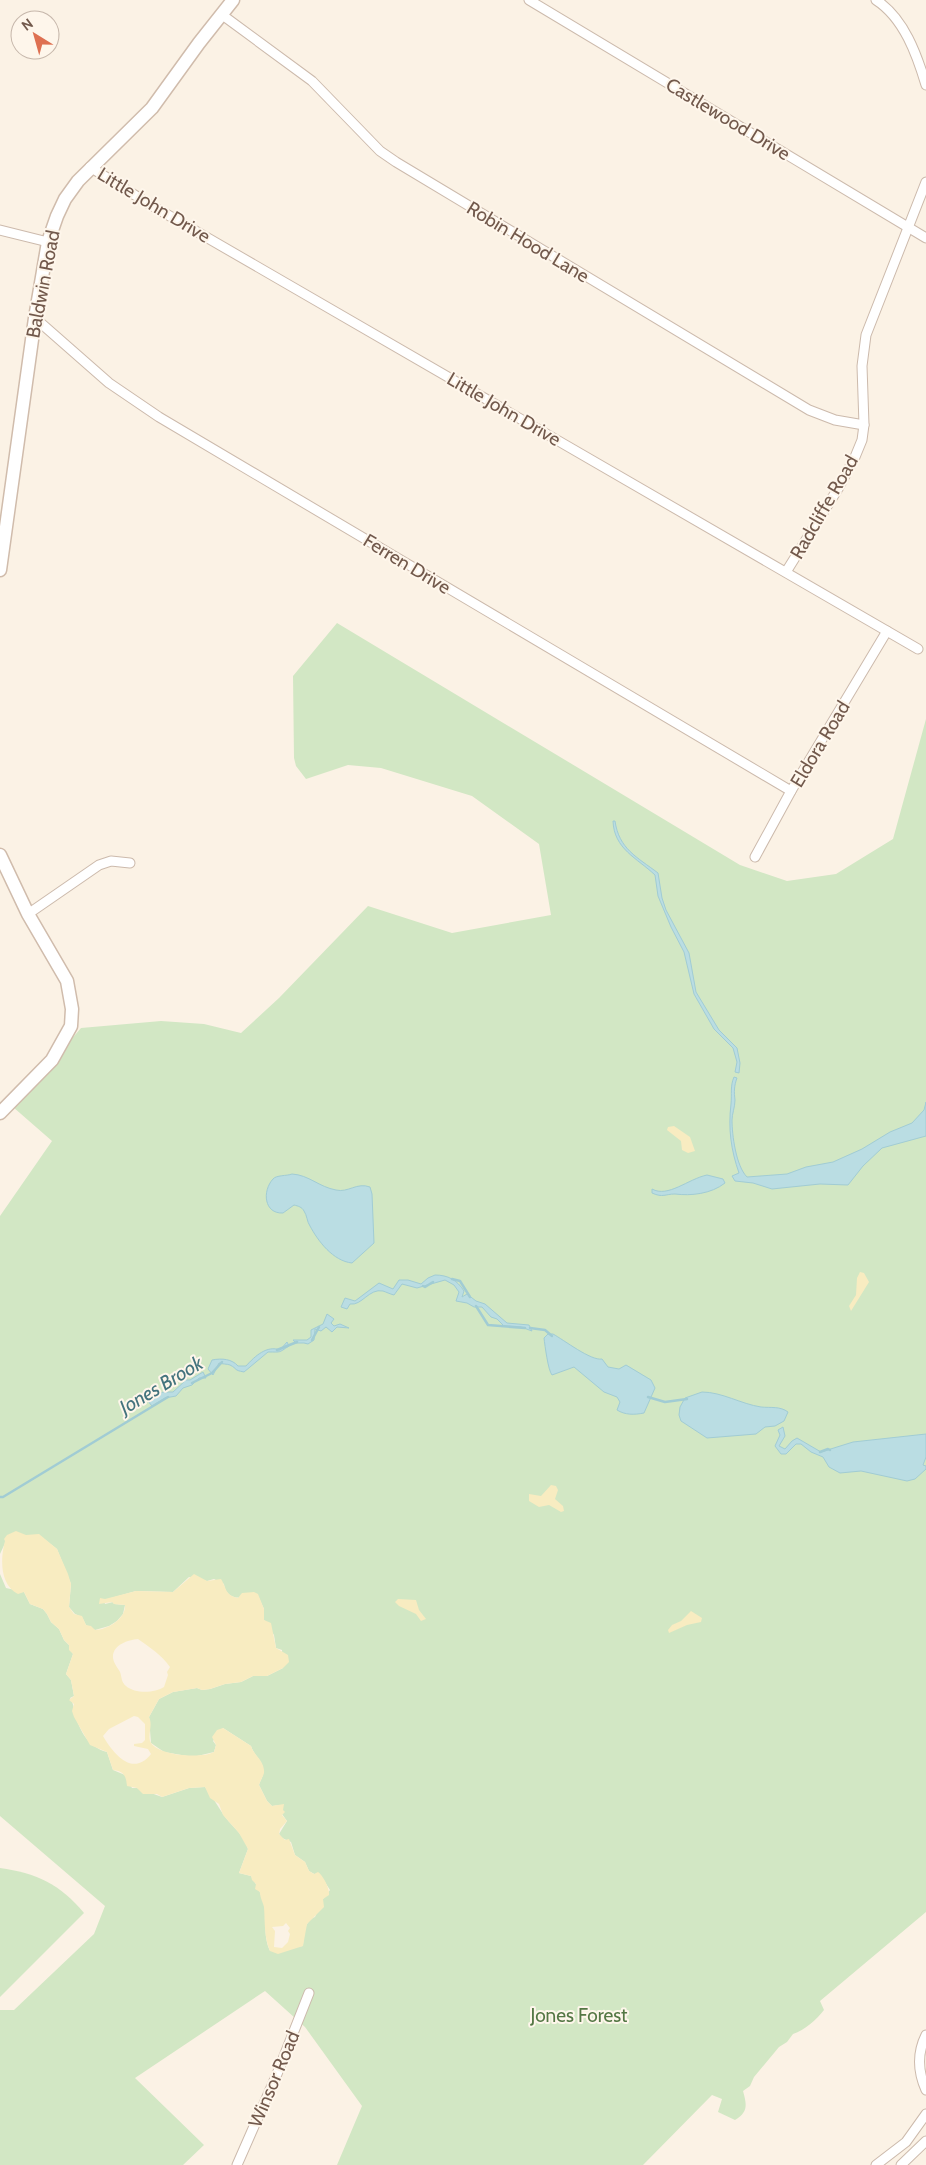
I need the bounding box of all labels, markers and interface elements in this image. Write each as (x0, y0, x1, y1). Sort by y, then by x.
north arrow (10, 10, 60, 60)
text: N (18, 14, 37, 35)
street label: Castlewood Drive (662, 73, 795, 165)
street label: Little John Drive (93, 162, 215, 248)
street label: Robin Hood Lane (463, 196, 594, 288)
street label: Baldwin Road (21, 228, 65, 340)
street label: Little John Drive (443, 367, 565, 451)
street label: Radcliffe Road (785, 451, 863, 563)
street label: Ferren Drive (359, 529, 455, 599)
street label: Eldora Road (785, 697, 855, 791)
water label: Jones Brook (113, 1350, 208, 1420)
park label: Jones Forest (530, 2004, 628, 2027)
street label: Winsor Road (243, 2027, 305, 2131)

